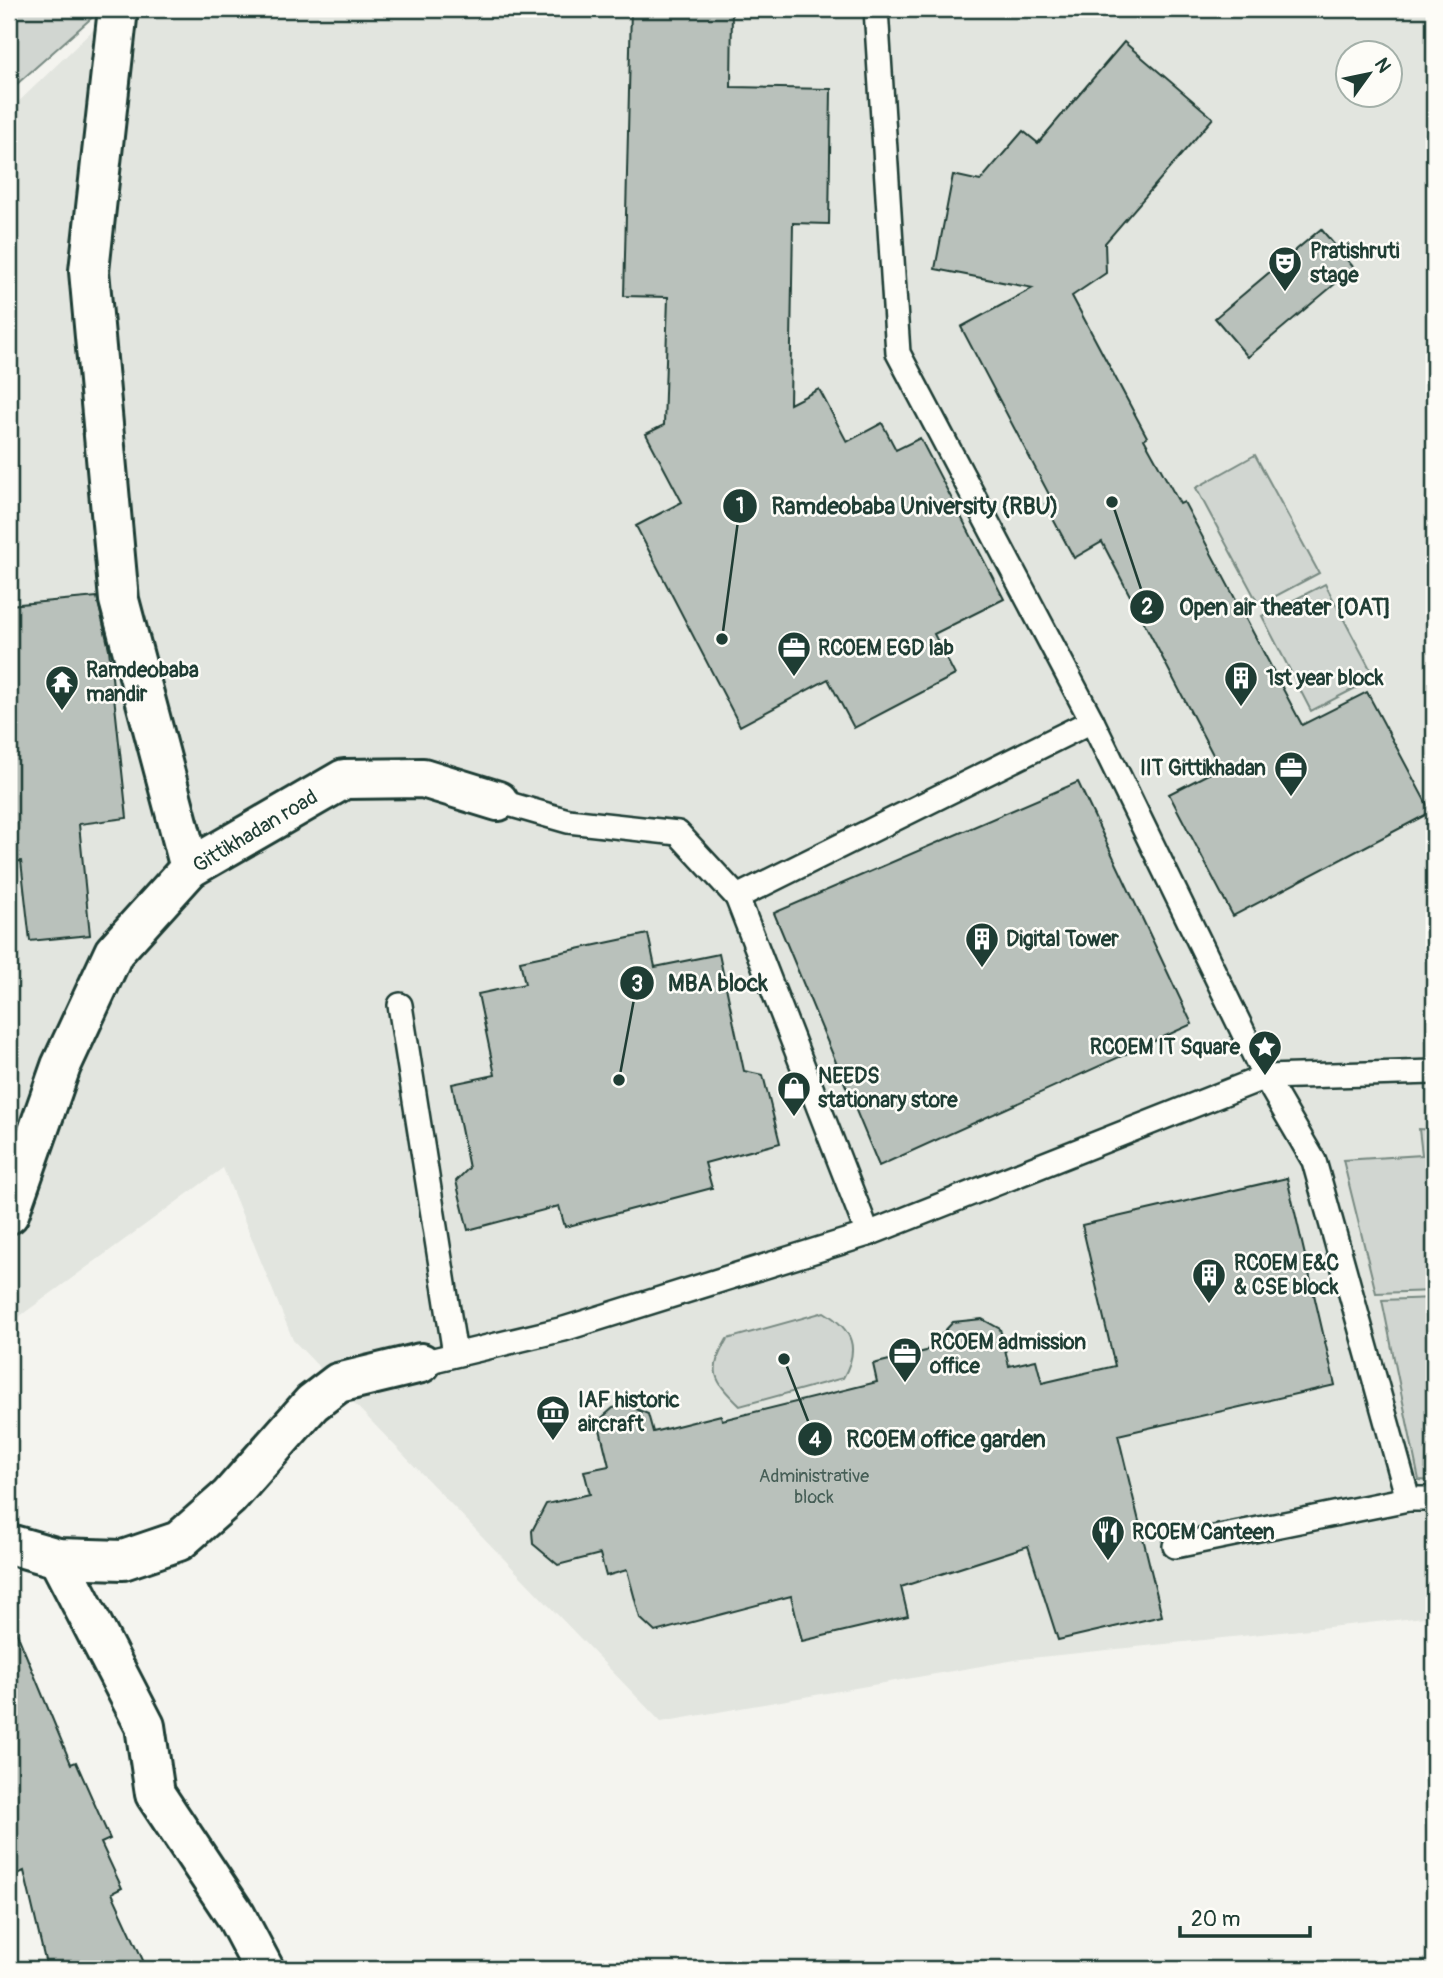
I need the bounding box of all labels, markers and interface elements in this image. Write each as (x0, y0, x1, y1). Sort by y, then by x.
north arrow (1334, 38, 1404, 108)
text: N (1369, 53, 1396, 77)
place label: Pratishruti stage (1310, 238, 1400, 289)
theatre icon: Pratishruti stage (1266, 244, 1304, 293)
callout: Ramdeobaba University (RBU) (722, 484, 1072, 528)
text: Ramdeobaba University (RBU) (772, 492, 1058, 521)
text: 1 (736, 493, 744, 520)
callout: Open air theater [OAT] (1130, 585, 1405, 629)
text: Open air theater [OAT] (1179, 593, 1391, 622)
text: 2 (1141, 594, 1153, 621)
office icon: RCOEM EGD lab (775, 629, 813, 678)
place label: RCOEM EGD lab (818, 635, 954, 662)
place label: Ramdeobaba mandir (86, 657, 199, 708)
building icon: 1st year block (1222, 659, 1260, 708)
temple icon: Ramdeobaba mandir (43, 663, 81, 712)
place label: 1st year block (1266, 665, 1384, 692)
office icon: IIT Gittikhadan (1272, 749, 1310, 798)
place label: IIT Gittikhadan (1140, 755, 1266, 782)
street label: Gittikhadan road (188, 784, 323, 879)
building icon: Digital Tower (963, 920, 1001, 969)
place label: Digital Tower (1006, 926, 1119, 953)
callout: MBA block (619, 961, 782, 1005)
text: MBA block (668, 969, 768, 998)
text: 3 (631, 971, 643, 998)
place icon: RCOEM IT Square (1246, 1028, 1284, 1077)
place label: RCOEM IT Square (1090, 1034, 1241, 1061)
place label: NEEDS stationary store (818, 1063, 958, 1114)
shop icon: NEEDS stationary store (775, 1069, 813, 1118)
place label: RCOEM E&C & CSE block (1234, 1250, 1339, 1301)
building icon: RCOEM E&C & CSE block (1190, 1256, 1228, 1305)
place label: RCOEM admission office (929, 1329, 1086, 1380)
office icon: RCOEM admission office (886, 1335, 924, 1384)
place label: IAF historic aircraft (578, 1387, 680, 1438)
museum icon: IAF historic aircraft (534, 1393, 572, 1442)
callout: RCOEM office garden (798, 1417, 1060, 1461)
text: RCOEM office garden (846, 1425, 1046, 1454)
text: 4 (809, 1427, 822, 1454)
house number: Administrative block (759, 1465, 869, 1509)
restaurant icon: RCOEM Canteen (1089, 1513, 1127, 1562)
place label: RCOEM Canteen (1132, 1519, 1275, 1546)
scale bar (1180, 1894, 1310, 1938)
text: 20 m (1191, 1906, 1240, 1933)

